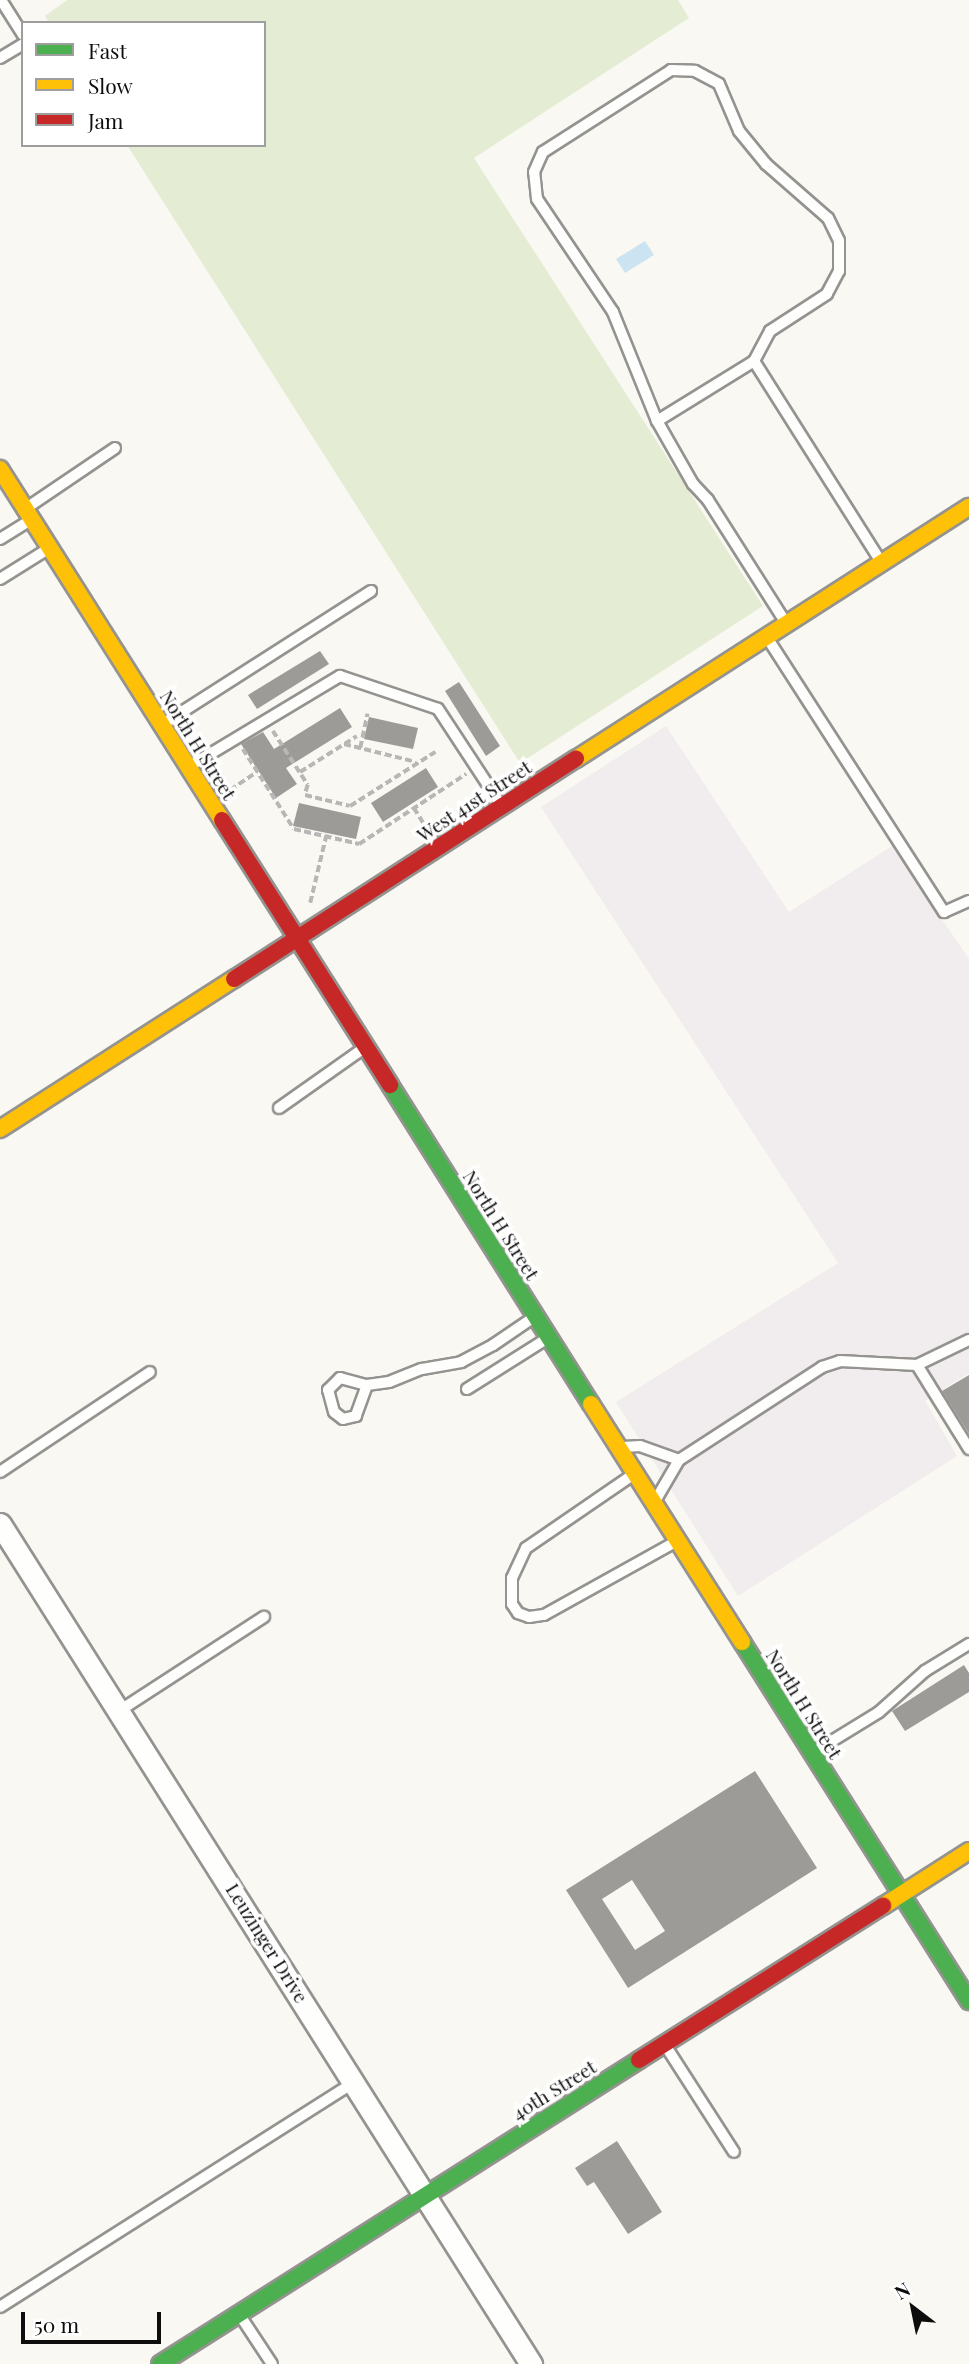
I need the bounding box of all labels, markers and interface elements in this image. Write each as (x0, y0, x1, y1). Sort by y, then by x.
legend (21, 21, 266, 147)
text: Fast (88, 36, 127, 64)
text: Slow (88, 71, 133, 99)
text: Jam (88, 106, 124, 134)
street label: North H Street (155, 686, 241, 804)
street label: West 41st Street (412, 755, 536, 847)
street label: North H Street (458, 1166, 544, 1284)
street label: North H Street (761, 1645, 847, 1763)
street label: Leuzinger Drive (221, 1879, 313, 2007)
street label: 40th Street (508, 2055, 600, 2125)
north arrow (878, 2273, 948, 2343)
text: N (889, 2276, 915, 2305)
scale bar (24, 2298, 164, 2342)
text: 50 m (34, 2310, 79, 2338)

